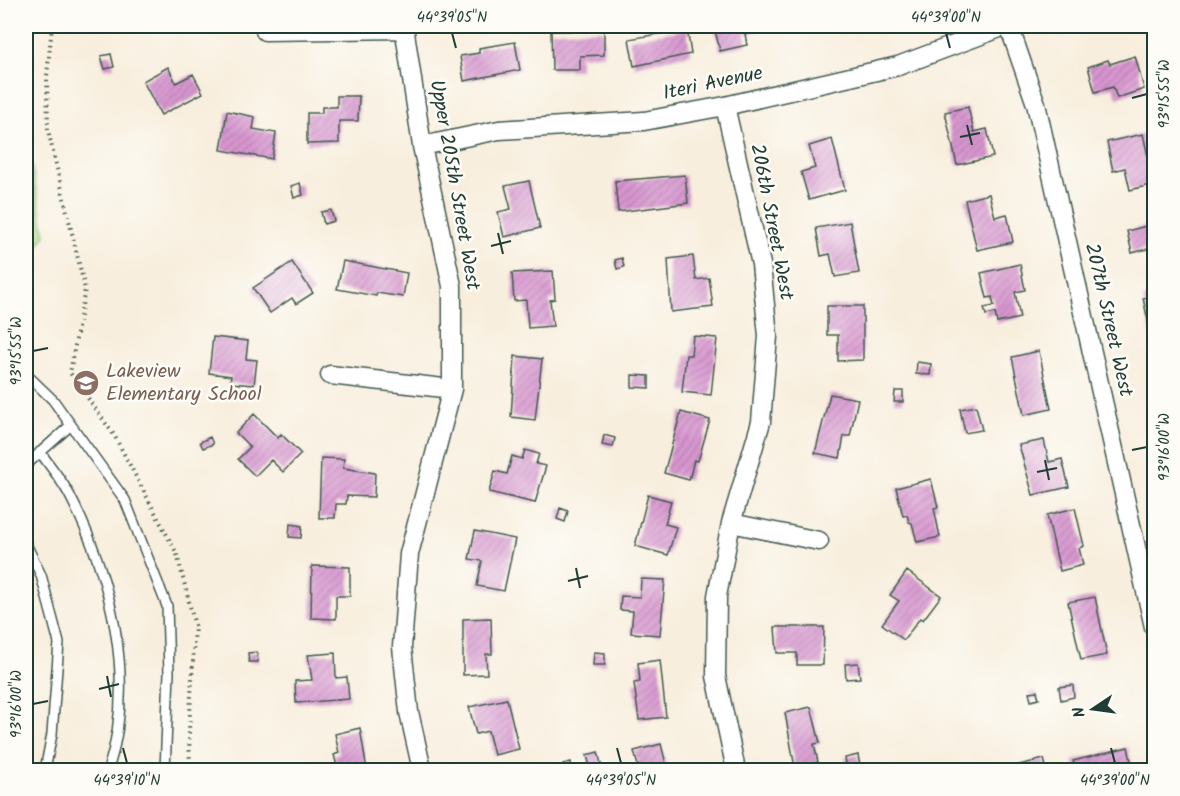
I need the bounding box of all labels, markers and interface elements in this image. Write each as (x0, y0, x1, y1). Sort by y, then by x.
text: 44°39'05"N (417, 6, 487, 30)
text: 44°39'00"N (911, 6, 981, 30)
street label: Iteri Avenue (660, 58, 766, 110)
text: 93°15'55"W (1153, 59, 1177, 128)
street label: Upper 205th Street West (420, 77, 488, 293)
street label: 206th Street West (740, 141, 802, 303)
street label: 207th Street West (1075, 240, 1141, 400)
text: 93°15'55"W (5, 316, 29, 385)
place label: Lakeview Elementary School (106, 356, 262, 411)
school or university icon: Lakeview Elementary School (71, 368, 101, 398)
text: 93°16'00"W (1153, 413, 1177, 481)
text: 93°16'00"W (5, 670, 29, 738)
north arrow (1063, 679, 1123, 739)
text: N (1067, 704, 1093, 720)
text: 44°39'10"N (93, 769, 161, 793)
text: 44°39'05"N (586, 769, 656, 793)
text: 44°39'00"N (1080, 769, 1150, 793)

